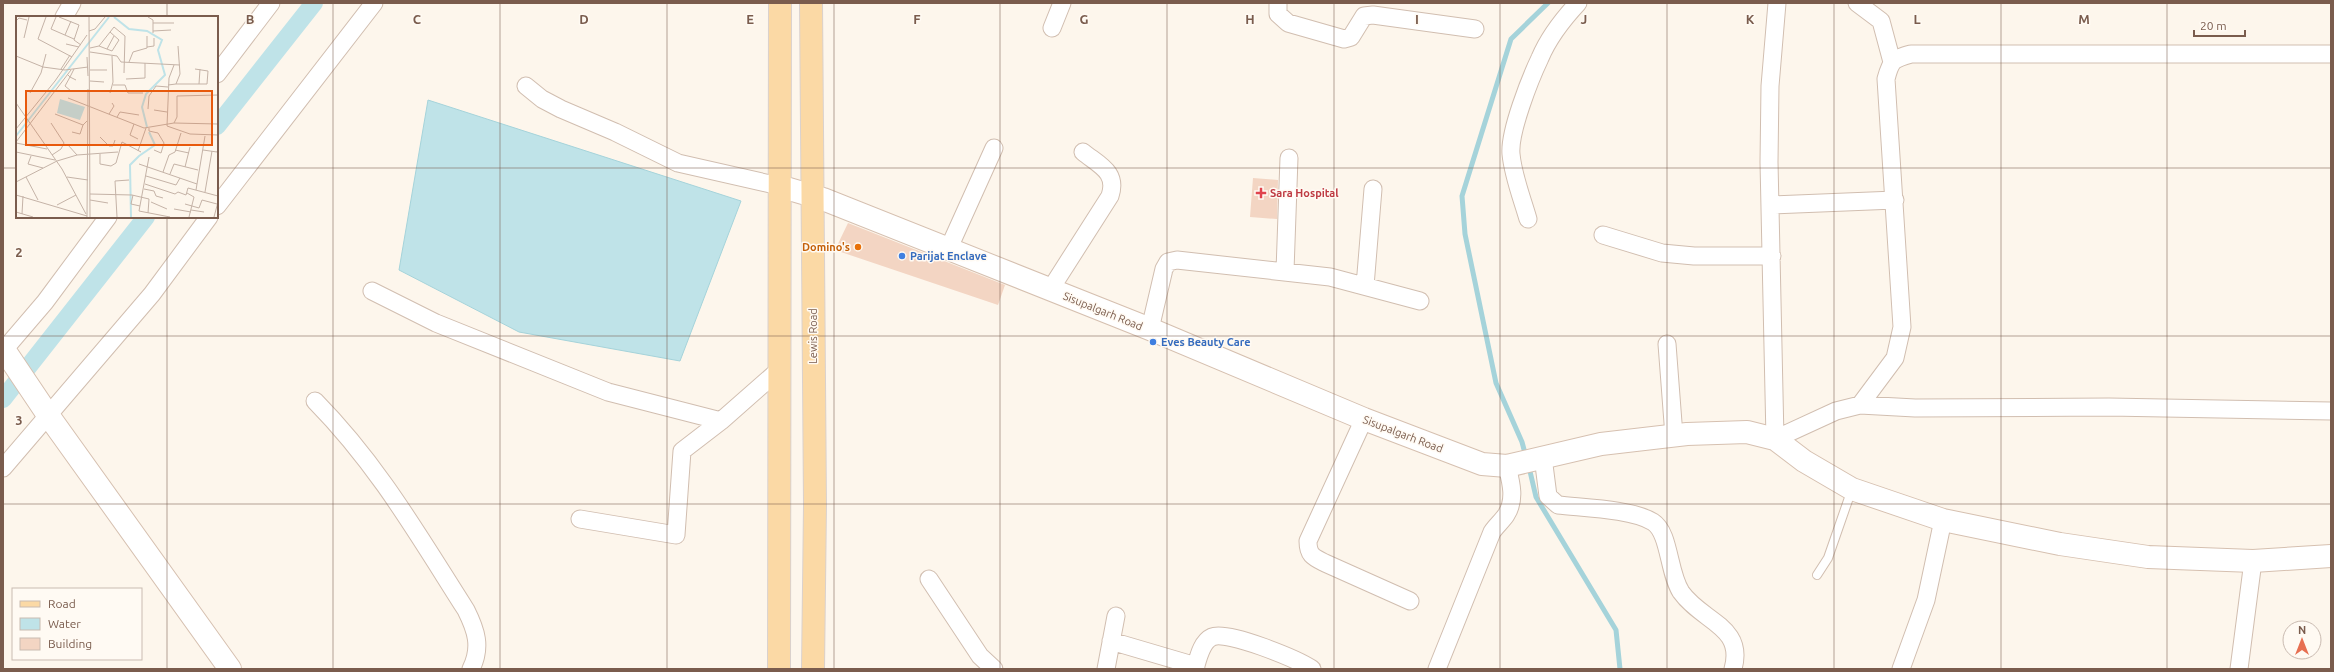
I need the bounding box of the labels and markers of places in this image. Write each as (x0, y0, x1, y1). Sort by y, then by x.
marker: Sara Hospital (1255, 187, 1267, 199)
place label: Sara Hospital (1270, 187, 1339, 199)
place label: Domino's (802, 241, 850, 253)
marker: Domino's (853, 242, 863, 252)
place label: Parijat Enclave (910, 250, 987, 262)
marker: Parijat Enclave (897, 251, 907, 261)
place label: Eves Beauty Care (1161, 336, 1251, 348)
marker: Eves Beauty Care (1148, 337, 1158, 347)

